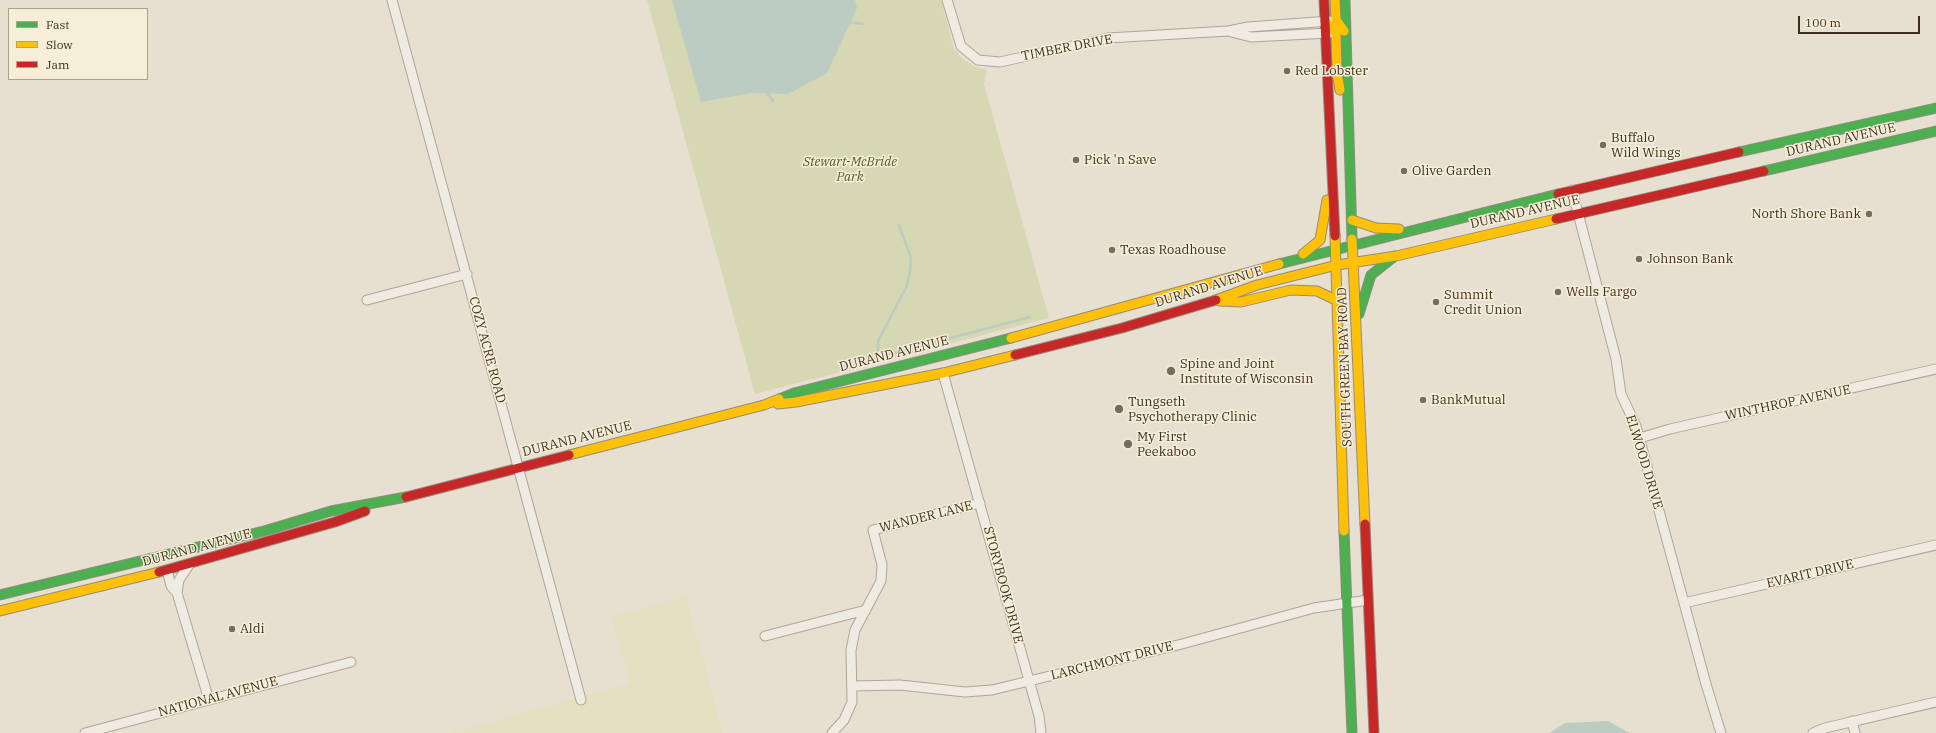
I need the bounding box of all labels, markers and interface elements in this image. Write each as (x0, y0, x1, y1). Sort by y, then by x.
legend (8, 8, 148, 80)
scale bar (1800, 8, 1922, 34)
text: 100 m (1805, 15, 1841, 30)
text: Fast (46, 17, 70, 32)
street label: TIMBER DRIVE (1020, 32, 1114, 64)
text: Slow (46, 37, 73, 52)
text: Jam (46, 57, 69, 72)
place label: Red Lobster (1295, 63, 1368, 79)
marker: Red Lobster (1282, 66, 1292, 76)
street label: DURAND AVENUE (1785, 120, 1897, 160)
place label: Buffalo Wild Wings (1611, 130, 1681, 161)
marker: Buffalo Wild Wings (1598, 140, 1608, 150)
place label: Pick 'n Save (1084, 152, 1156, 168)
park label: Stewart-McBride Park (803, 154, 897, 185)
marker: Pick 'n Save (1071, 155, 1081, 165)
place label: Olive Garden (1412, 163, 1492, 179)
marker: Olive Garden (1399, 166, 1409, 176)
street label: DURAND AVENUE (1469, 192, 1581, 232)
place label: North Shore Bank (1751, 206, 1861, 222)
marker: North Shore Bank (1864, 209, 1874, 219)
place label: Texas Roadhouse (1120, 242, 1226, 258)
marker: Texas Roadhouse (1107, 245, 1117, 255)
place label: Johnson Bank (1647, 251, 1733, 267)
marker: Johnson Bank (1634, 254, 1644, 264)
street label: DURAND AVENUE (1153, 263, 1265, 311)
place label: Wells Fargo (1566, 284, 1637, 300)
street label: SOUTH GREEN BAY ROAD (1334, 287, 1356, 447)
place label: Summit Credit Union (1444, 287, 1522, 318)
marker: Wells Fargo (1553, 287, 1563, 297)
street label: COZY ACRE ROAD (465, 295, 509, 405)
marker: Summit Credit Union (1431, 297, 1441, 307)
street label: DURAND AVENUE (838, 333, 950, 375)
place label: Spine and Joint Institute of Wisconsin (1180, 356, 1313, 387)
marker: Spine and Joint Institute of Wisconsin (1165, 365, 1177, 377)
street label: WINTHROP AVENUE (1724, 382, 1852, 424)
place label: BankMutual (1431, 392, 1506, 408)
place label: Tungseth Psychotherapy Clinic (1128, 394, 1257, 425)
marker: BankMutual (1418, 395, 1428, 405)
marker: Tungseth Psychotherapy Clinic (1113, 403, 1125, 415)
street label: ELWOOD DRIVE (1622, 413, 1666, 511)
street label: DURAND AVENUE (521, 418, 633, 460)
place label: My First Peekaboo (1137, 429, 1196, 460)
marker: My First Peekaboo (1122, 438, 1134, 450)
street label: WANDER LANE (878, 498, 974, 536)
street label: STORYBOOK DRIVE (980, 525, 1026, 645)
street label: DURAND AVENUE (141, 526, 253, 570)
street label: EVARIT DRIVE (1765, 556, 1855, 592)
place label: Aldi (240, 621, 265, 637)
marker: Aldi (227, 624, 237, 634)
street label: LARCHMONT DRIVE (1049, 638, 1175, 684)
street label: NATIONAL AVENUE (156, 674, 280, 720)

